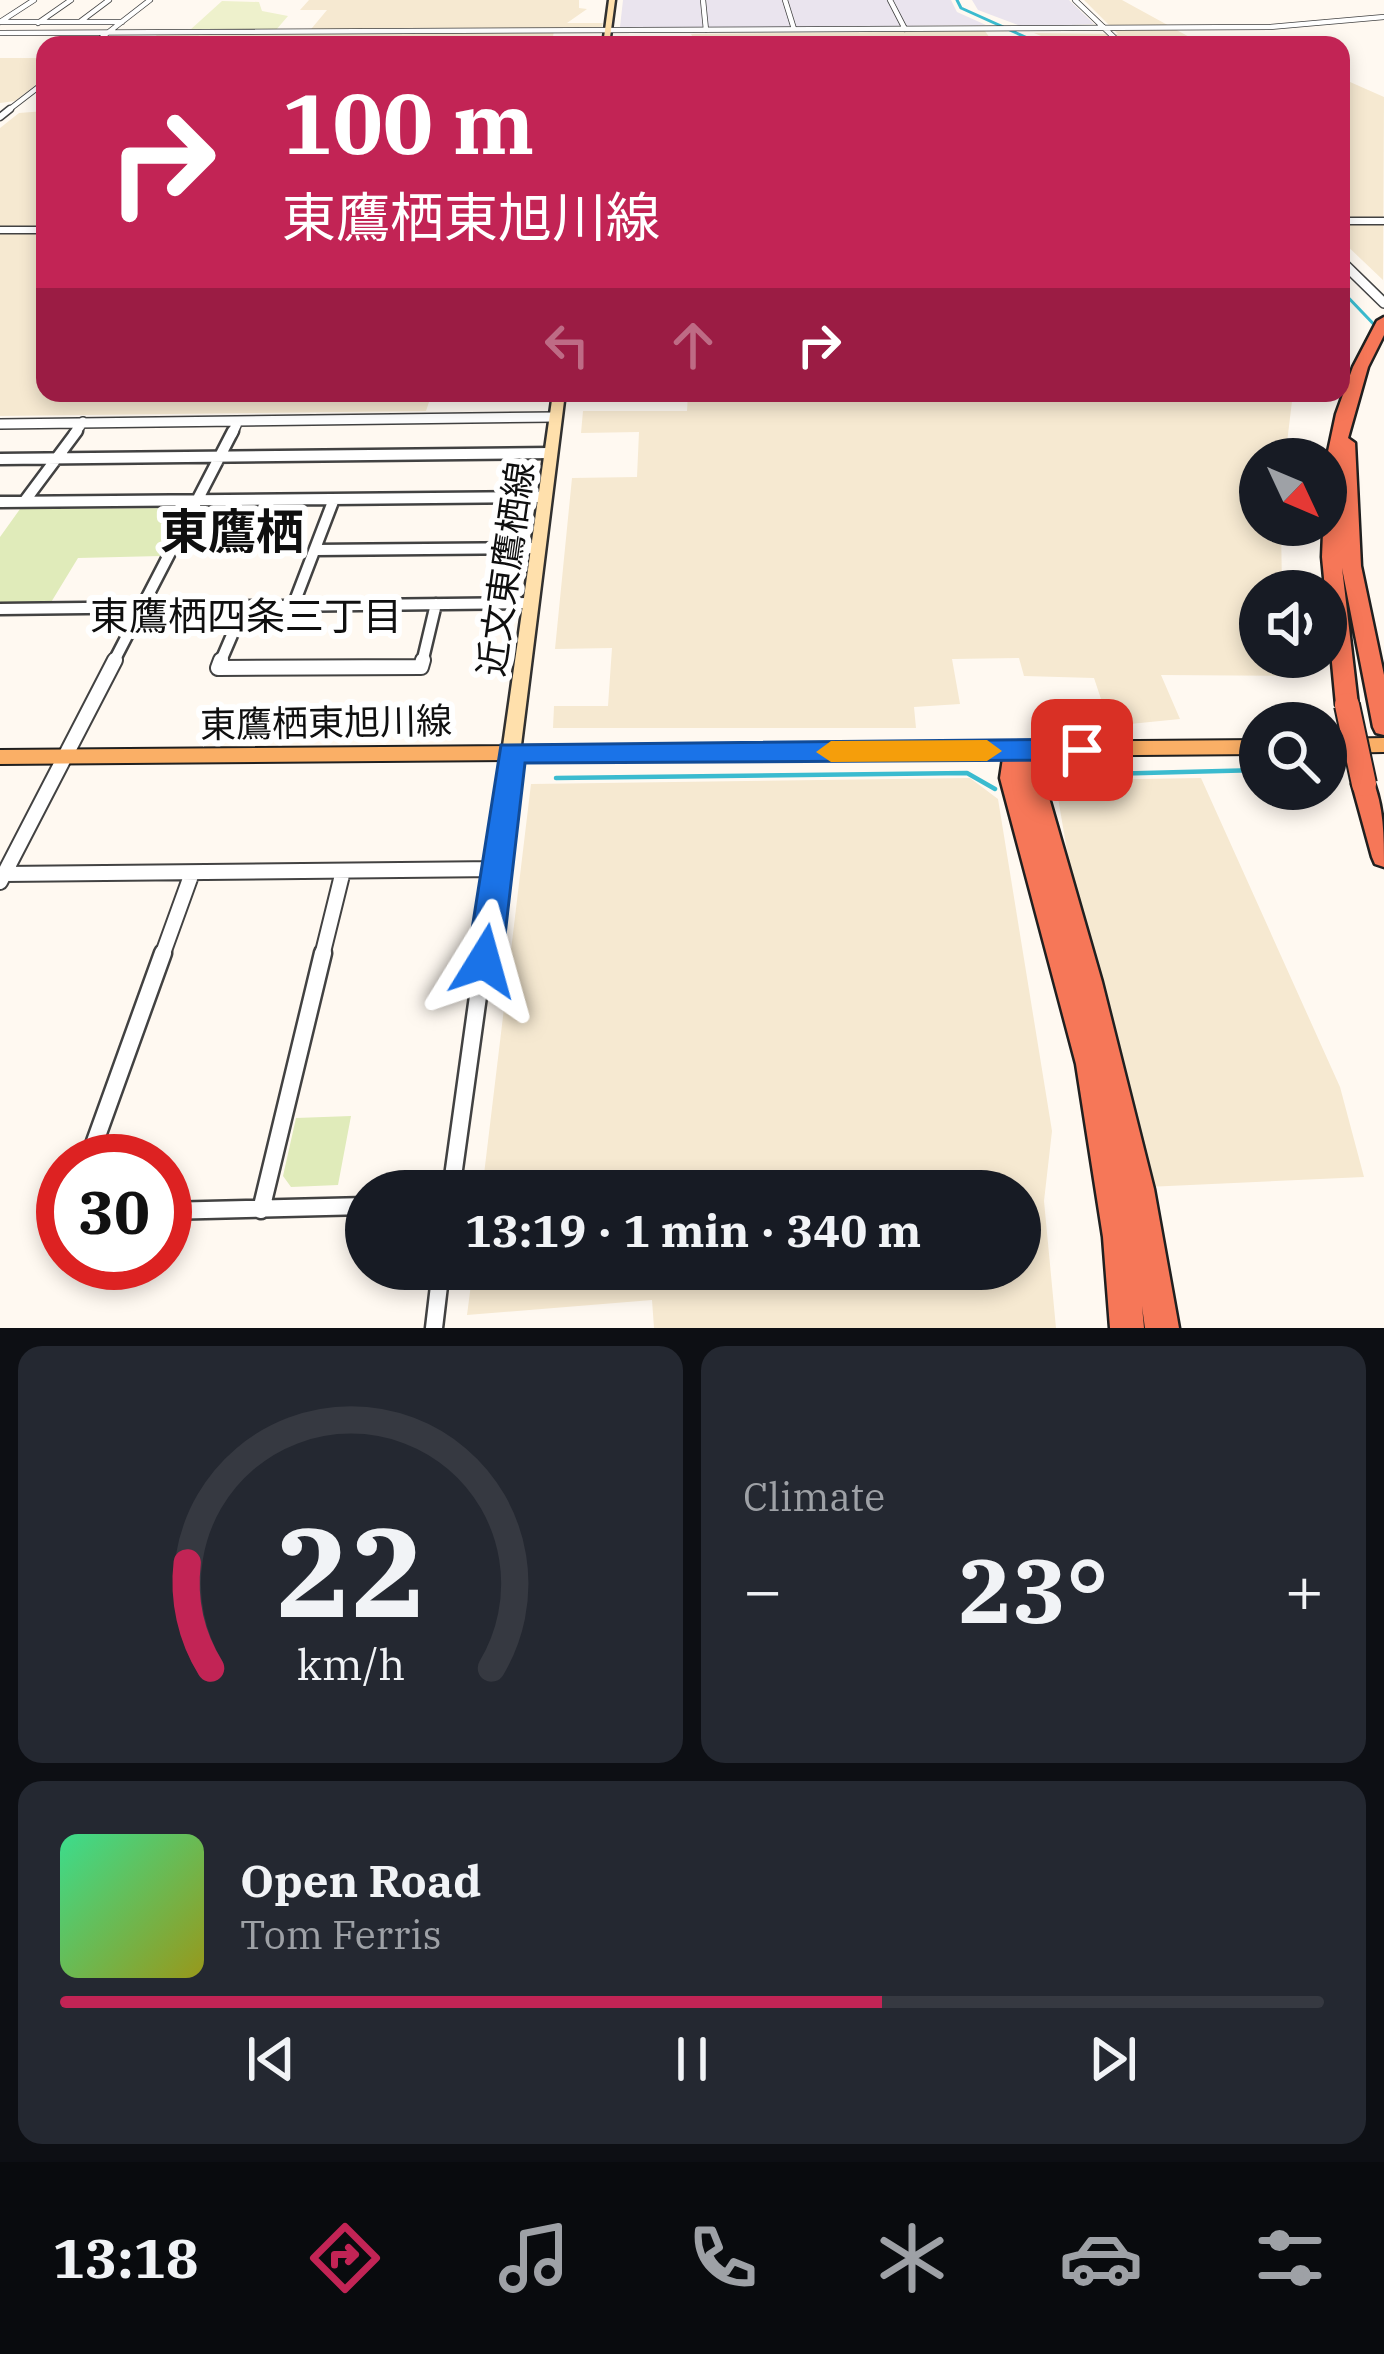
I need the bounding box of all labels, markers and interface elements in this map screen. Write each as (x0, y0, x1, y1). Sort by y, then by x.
text: 100 m (282, 68, 534, 177)
icon: right (84, 84, 240, 240)
text: 東鷹栖東旭川線 (282, 182, 660, 252)
icon: left (534, 312, 600, 378)
icon: ahead (660, 312, 726, 378)
icon: right (786, 312, 852, 378)
north arrow (1239, 438, 1347, 546)
map controls (1239, 438, 1347, 810)
street label: 近文東鷹栖線 (467, 459, 543, 679)
district label: 東鷹栖 (160, 500, 304, 562)
button: sound (1239, 570, 1347, 678)
district label: 東鷹栖四条三丁目 (90, 590, 402, 641)
street label: 東鷹栖東旭川線 (200, 696, 452, 748)
pin (1031, 699, 1133, 801)
button: search (1239, 702, 1347, 810)
icon: arrive (1049, 717, 1115, 783)
position arrow (421, 898, 547, 1024)
speed limit sign: 30 (36, 1134, 192, 1290)
text: 13:19 · 1 min · 340 m (465, 1201, 921, 1259)
text: Climate (743, 1471, 885, 1522)
text: 22 (276, 1489, 425, 1651)
text: 23° (958, 1531, 1109, 1648)
text: − (743, 1546, 783, 1632)
text: + (1284, 1546, 1324, 1632)
text: km/h (296, 1635, 405, 1691)
text: Open Road (240, 1851, 481, 1909)
text: Tom Ferris (240, 1909, 442, 1960)
icon: previous (238, 2026, 304, 2092)
icon: pause (659, 2026, 725, 2092)
icon: next (1080, 2026, 1146, 2092)
icon: directions (303, 2216, 387, 2300)
icon: music (492, 2216, 576, 2300)
icon: phone (681, 2216, 765, 2300)
icon: climate (870, 2216, 954, 2300)
icon: car (1059, 2216, 1143, 2300)
icon: filters (1248, 2216, 1332, 2300)
text: 13:18 (52, 2223, 198, 2293)

